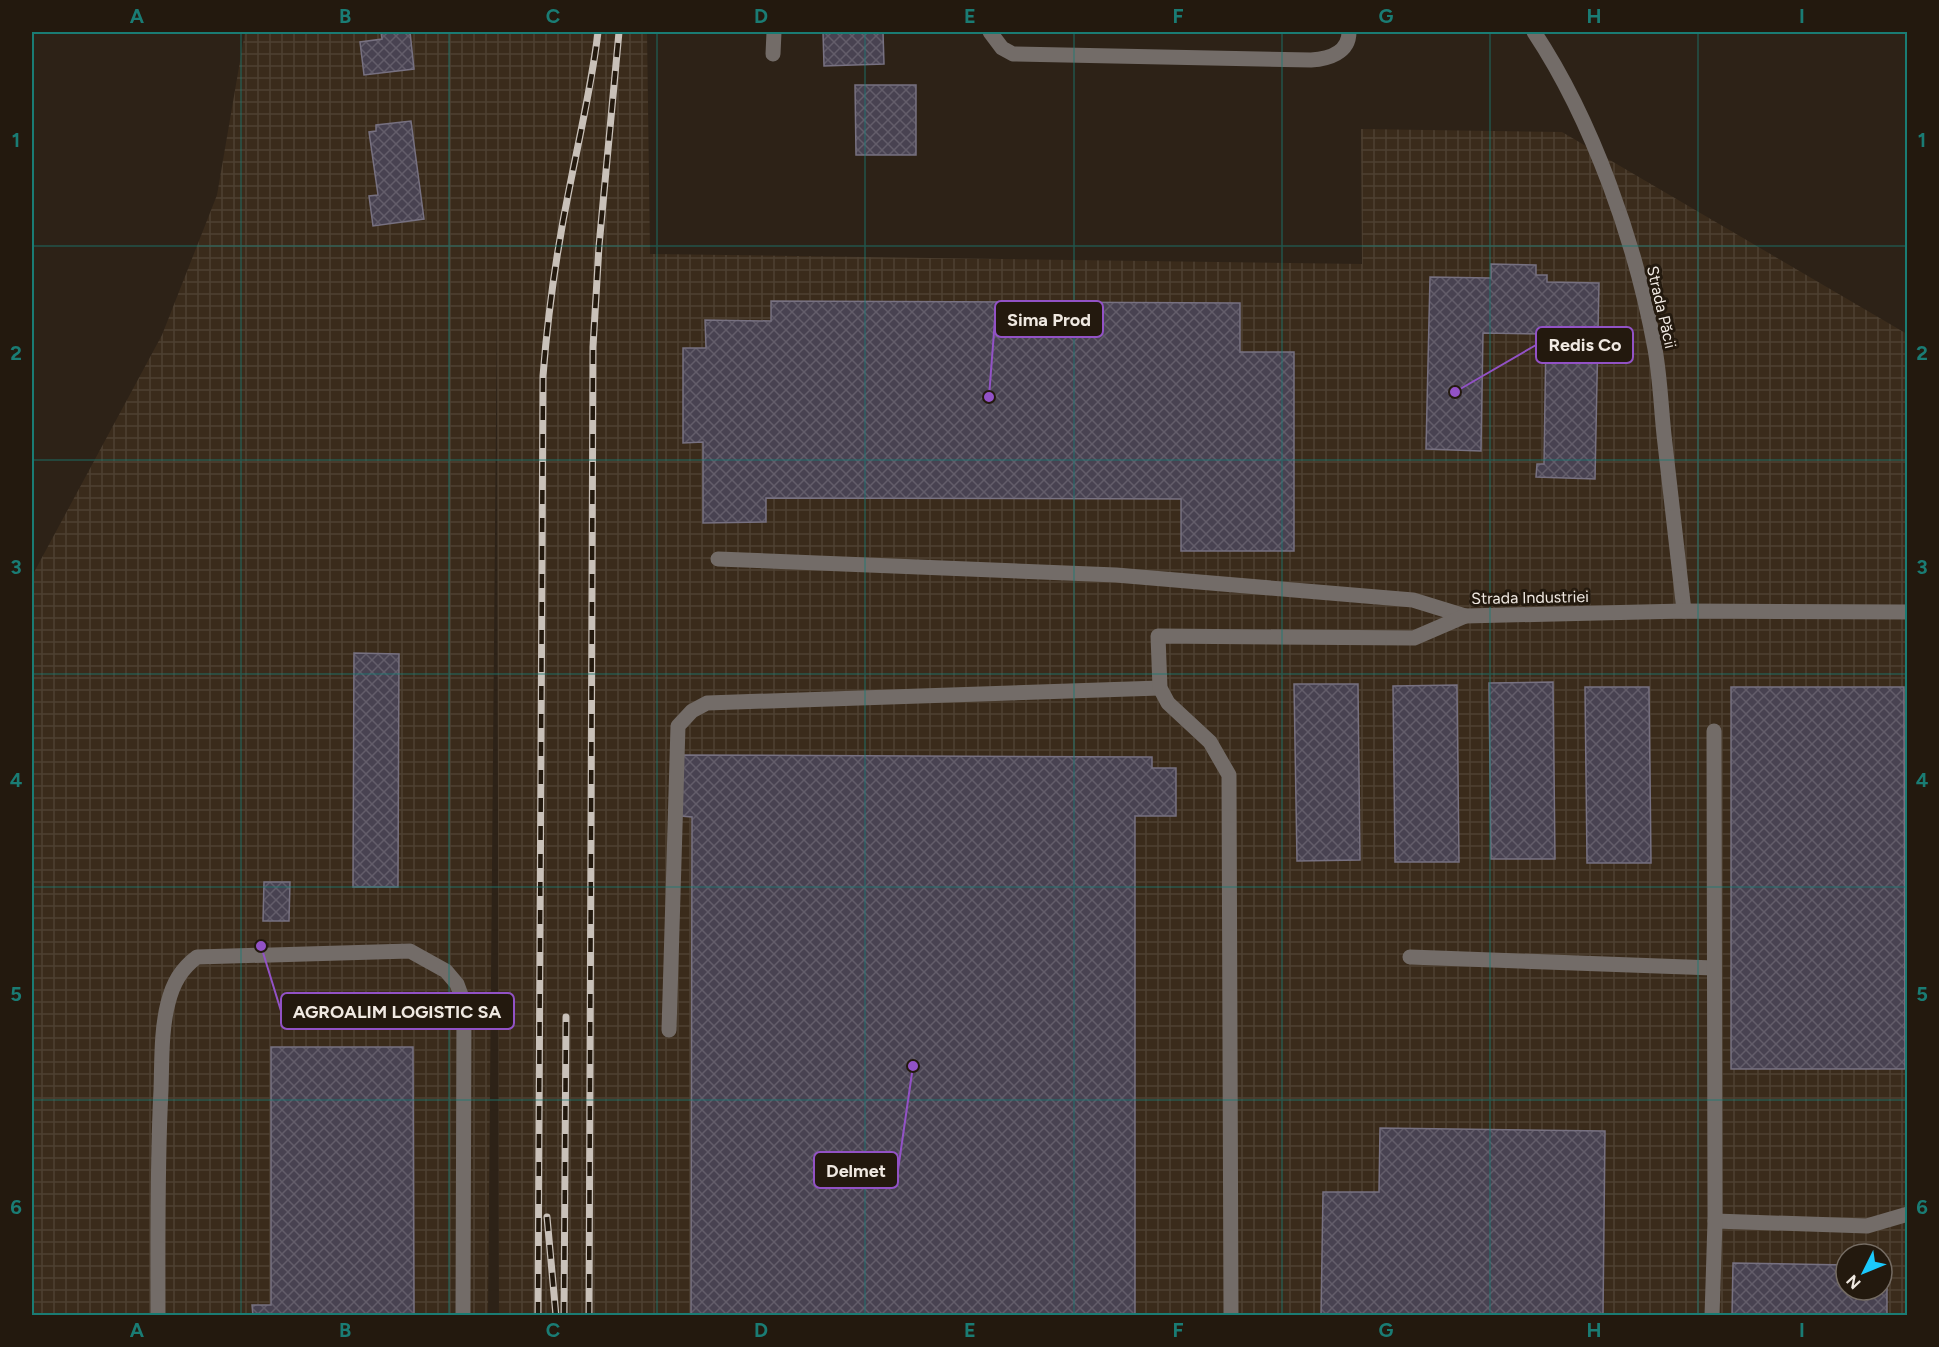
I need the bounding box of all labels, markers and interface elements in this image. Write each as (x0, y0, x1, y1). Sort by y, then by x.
text: A (130, 4, 145, 28)
text: B (339, 4, 351, 28)
text: C (546, 4, 560, 28)
text: D (754, 4, 768, 28)
text: E (964, 4, 976, 28)
text: F (1172, 4, 1184, 28)
text: G (1379, 4, 1394, 28)
text: H (1587, 4, 1602, 28)
text: I (1799, 4, 1805, 28)
text: 1 (12, 128, 20, 152)
text: 1 (1918, 128, 1926, 152)
street label: Strada Păcii (1643, 264, 1680, 350)
callout: Sima Prod (995, 301, 1103, 337)
text: Sima Prod (1007, 309, 1091, 331)
callout: Redis Co (1536, 327, 1633, 363)
text: Redis Co (1548, 334, 1622, 356)
text: 2 (10, 341, 22, 365)
text: 2 (1916, 341, 1928, 365)
text: 3 (10, 555, 22, 579)
text: 3 (1916, 555, 1928, 579)
street label: Strada Industriei (1471, 587, 1589, 608)
text: 4 (10, 768, 23, 792)
text: 4 (1916, 768, 1929, 792)
text: 5 (10, 982, 22, 1006)
text: 5 (1916, 982, 1928, 1006)
callout: AGROALIM LOGISTIC SA (281, 993, 514, 1029)
text: AGROALIM LOGISTIC SA (293, 1001, 501, 1023)
callout: Delmet (814, 1152, 898, 1188)
text: Delmet (826, 1160, 886, 1182)
text: 6 (10, 1195, 22, 1219)
text: 6 (1916, 1195, 1928, 1219)
north arrow (1834, 1242, 1894, 1302)
text: N (1842, 1271, 1865, 1293)
text: A (130, 1318, 145, 1342)
text: B (339, 1318, 351, 1342)
text: C (546, 1318, 560, 1342)
text: D (754, 1318, 768, 1342)
text: E (964, 1318, 976, 1342)
text: F (1172, 1318, 1184, 1342)
text: G (1379, 1318, 1394, 1342)
text: H (1587, 1318, 1602, 1342)
text: I (1799, 1318, 1805, 1342)

